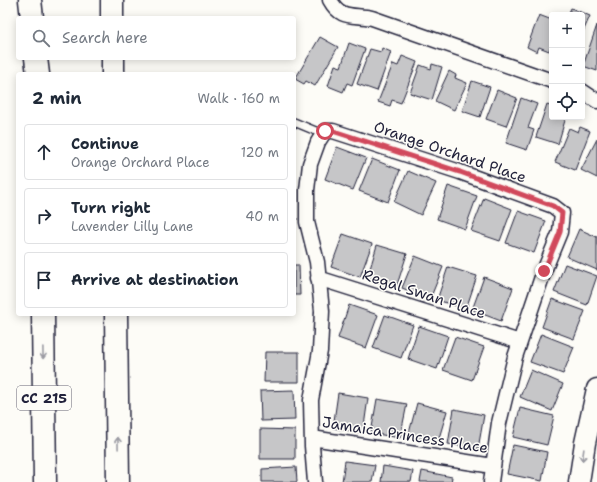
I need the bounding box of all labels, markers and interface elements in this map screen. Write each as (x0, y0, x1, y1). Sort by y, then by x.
map controls (549, 12, 585, 120)
button: + (549, 12, 585, 48)
search box (16, 16, 296, 60)
icon: search (30, 27, 52, 49)
text: Search here (62, 28, 148, 48)
button: − (549, 48, 585, 84)
button: locate (549, 84, 585, 120)
text: 2 min (32, 87, 82, 109)
text: Walk · 160 m (198, 90, 280, 107)
street label: Orange Orchard Place (371, 117, 529, 187)
route start (316, 122, 334, 140)
text: Continue (71, 134, 139, 154)
icon: ahead (33, 141, 55, 163)
text: 120 m (241, 144, 279, 161)
text: Orange Orchard Place (71, 154, 210, 171)
text: Turn right (71, 198, 151, 218)
icon: right (33, 205, 55, 227)
text: 40 m (245, 208, 279, 225)
text: Lavender Lilly Lane (71, 218, 193, 235)
route end (535, 262, 553, 280)
street label: Regal Swan Place (360, 265, 488, 323)
icon: arrive (33, 269, 55, 291)
text: Arrive at destination (71, 270, 239, 290)
one-way arrow (39, 346, 47, 359)
road number: CC 215 (17, 386, 71, 410)
street label: Jamaica Princess Place (321, 412, 489, 458)
one-way arrow (114, 437, 122, 450)
one-way arrow (579, 448, 587, 461)

